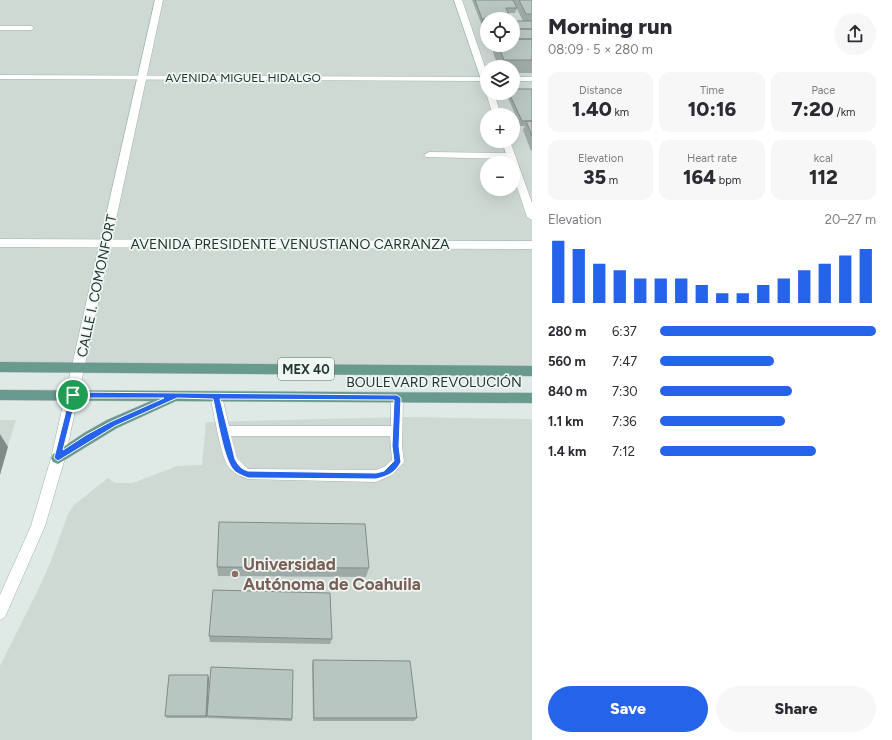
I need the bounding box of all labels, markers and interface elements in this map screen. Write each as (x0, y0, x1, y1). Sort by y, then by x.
map controls (480, 12, 520, 196)
button: locate (480, 12, 520, 52)
text: Morning run (548, 13, 672, 40)
button: share (834, 13, 876, 55)
text: 08:09 · 5 × 280 m (548, 42, 653, 57)
button: layers (480, 60, 520, 100)
street label: AVENIDA MIGUEL HIDALGO (165, 71, 321, 85)
text: Distance (579, 84, 622, 97)
text: Time (700, 84, 724, 97)
text: Pace (811, 84, 835, 97)
text: 1.40 (572, 97, 612, 121)
text: 10:16 (688, 97, 736, 121)
text: 7:20 (791, 97, 834, 121)
text: km (612, 106, 629, 119)
text: /km (834, 106, 855, 119)
button: + (480, 108, 520, 148)
text: Elevation (578, 152, 623, 165)
text: Heart rate (687, 152, 737, 165)
text: kcal (814, 152, 833, 165)
button: − (480, 156, 520, 196)
text: 35 (583, 165, 606, 189)
text: 164 (683, 165, 716, 189)
text: 112 (809, 165, 838, 189)
text: m (606, 174, 618, 187)
text: bpm (716, 174, 741, 187)
text: Elevation (548, 212, 601, 227)
text: 20–27 m (825, 212, 876, 227)
street label: CALLE I. COMONFORT (74, 213, 120, 359)
street label: AVENIDA PRESIDENTE VENUSTIANO CARRANZA (130, 236, 450, 253)
text: 280 m (548, 324, 586, 339)
text: 6:37 (612, 324, 637, 339)
text: 560 m (548, 354, 586, 369)
text: 7:47 (612, 354, 637, 369)
road number: MEX 40 (278, 358, 334, 380)
street label: BOULEVARD REVOLUCIÓN (346, 374, 522, 391)
pin (56, 378, 90, 412)
icon: arrive (62, 384, 84, 406)
text: 840 m (548, 384, 587, 399)
text: 7:30 (612, 384, 638, 399)
text: 1.1 km (548, 414, 584, 429)
text: 7:36 (612, 414, 637, 429)
text: 1.4 km (548, 444, 586, 459)
text: 7:12 (612, 444, 635, 459)
place label: Universidad Autónoma de Coahuila (243, 554, 421, 594)
marker: Universidad Autónoma de Coahuila (230, 569, 240, 579)
button: Save (548, 686, 708, 732)
button: Share (716, 686, 876, 732)

